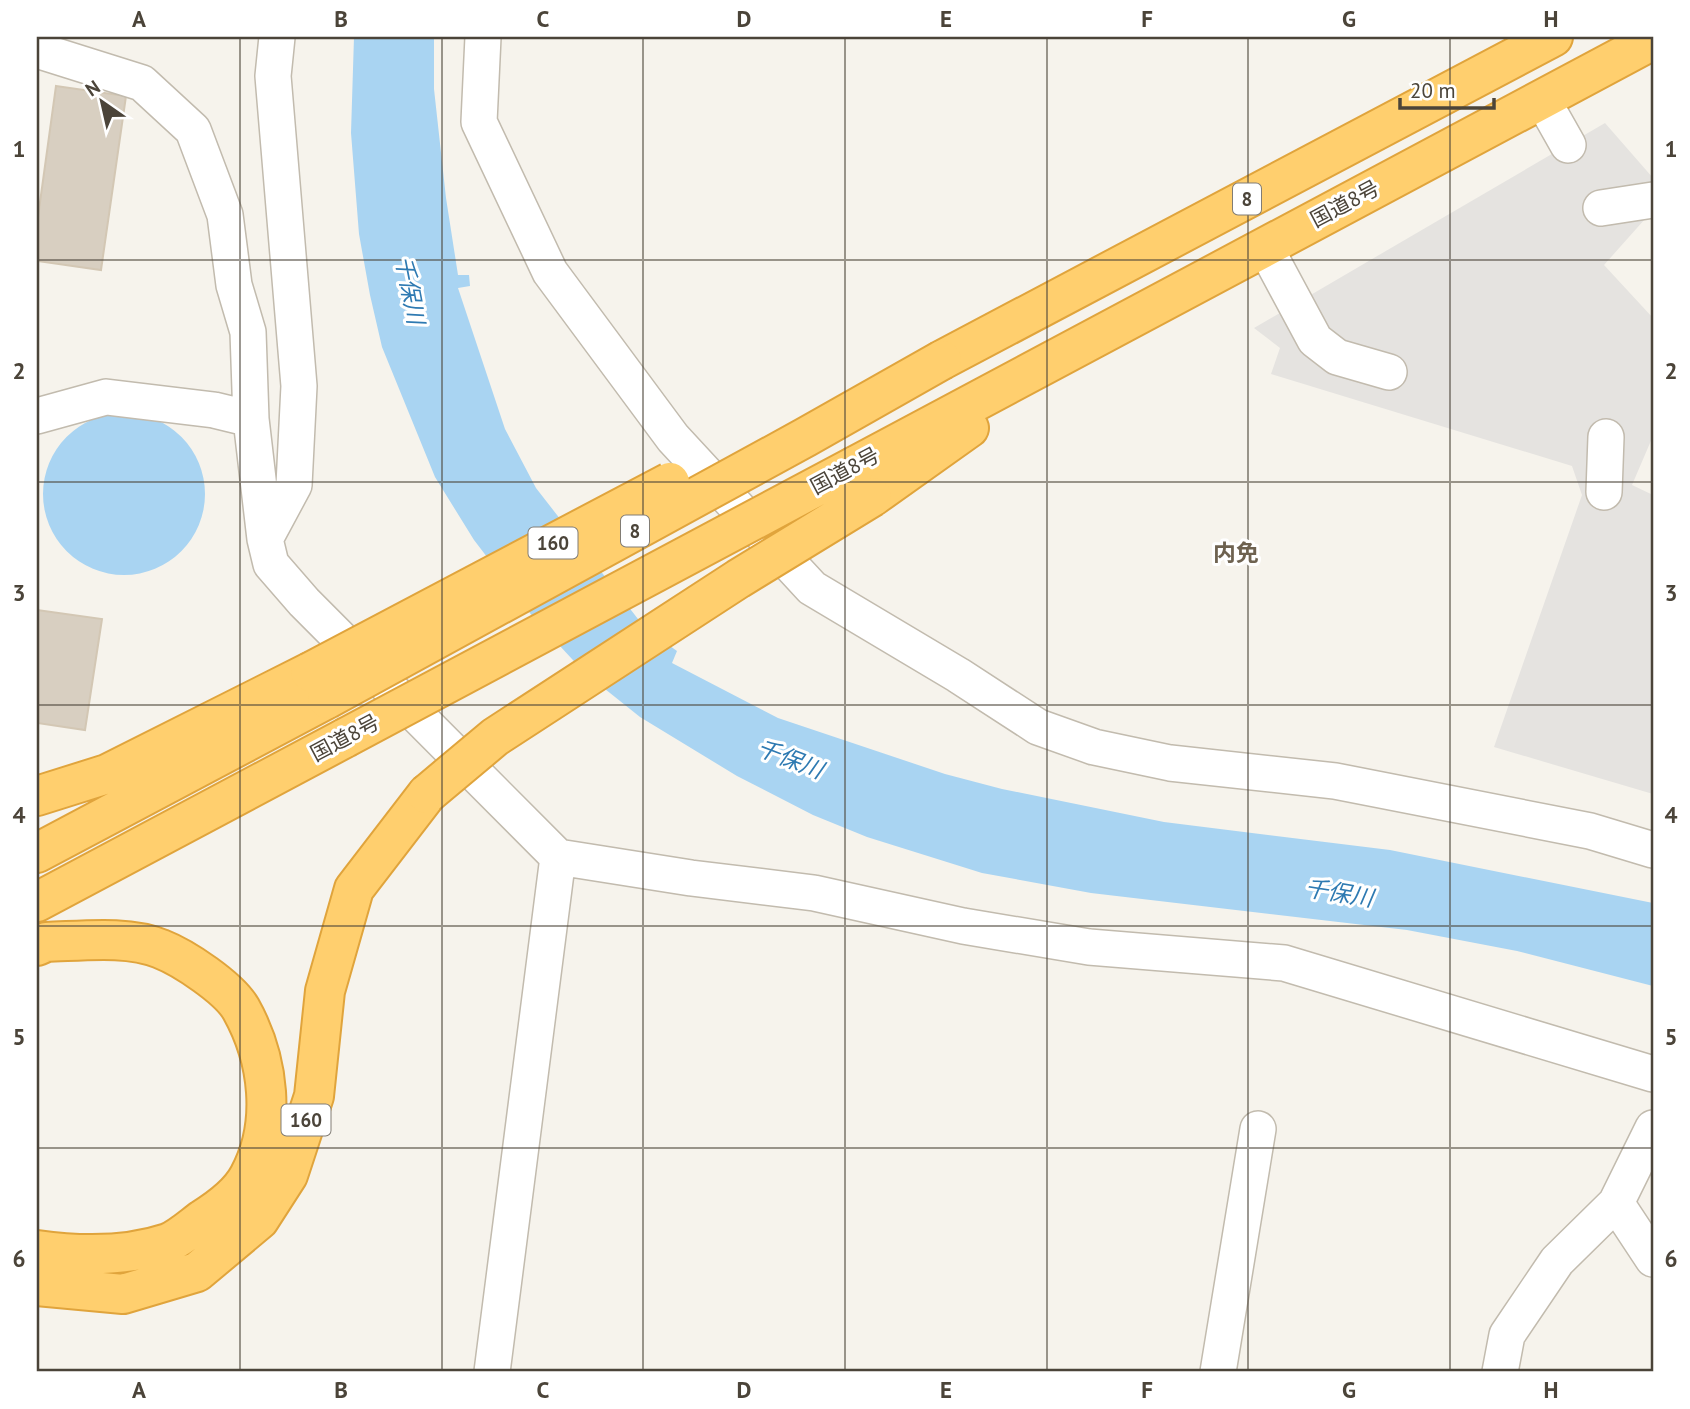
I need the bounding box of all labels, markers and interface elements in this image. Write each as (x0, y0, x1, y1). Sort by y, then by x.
text: A (132, 4, 146, 33)
text: B (334, 4, 348, 33)
text: C (537, 4, 550, 33)
text: D (737, 4, 751, 33)
text: E (940, 4, 952, 33)
text: F (1141, 4, 1153, 33)
text: G (1342, 4, 1356, 33)
text: H (1544, 4, 1558, 33)
north arrow (66, 66, 136, 136)
scale bar (1400, 66, 1494, 110)
text: N (81, 74, 104, 101)
text: 20 m (1410, 77, 1456, 104)
text: 1 (12, 134, 26, 163)
text: 1 (1664, 134, 1678, 163)
street label: 国道8号 (1306, 174, 1384, 233)
road number: 8 (1233, 183, 1261, 214)
water label: 千保川 (390, 253, 432, 329)
text: 2 (12, 356, 26, 385)
text: 2 (1664, 356, 1678, 385)
street label: 国道8号 (806, 441, 884, 500)
road number: 8 (621, 516, 649, 546)
road number: 160 (528, 528, 578, 558)
district label: 内免 (1213, 538, 1259, 567)
text: 3 (12, 578, 26, 607)
text: 3 (1664, 578, 1678, 607)
street label: 国道8号 (306, 708, 384, 767)
water label: 千保川 (753, 733, 830, 786)
text: 4 (12, 800, 26, 829)
text: 4 (1664, 800, 1678, 829)
water label: 千保川 (1303, 873, 1378, 913)
text: 5 (12, 1022, 26, 1051)
text: 5 (1664, 1022, 1678, 1051)
road number: 160 (282, 1104, 330, 1136)
text: 6 (12, 1244, 26, 1273)
text: 6 (1664, 1244, 1678, 1273)
text: A (132, 1375, 146, 1404)
text: B (334, 1375, 348, 1404)
text: C (537, 1375, 550, 1404)
text: D (737, 1375, 751, 1404)
text: E (940, 1375, 952, 1404)
text: F (1141, 1375, 1153, 1404)
text: G (1342, 1375, 1356, 1404)
text: H (1544, 1375, 1558, 1404)

